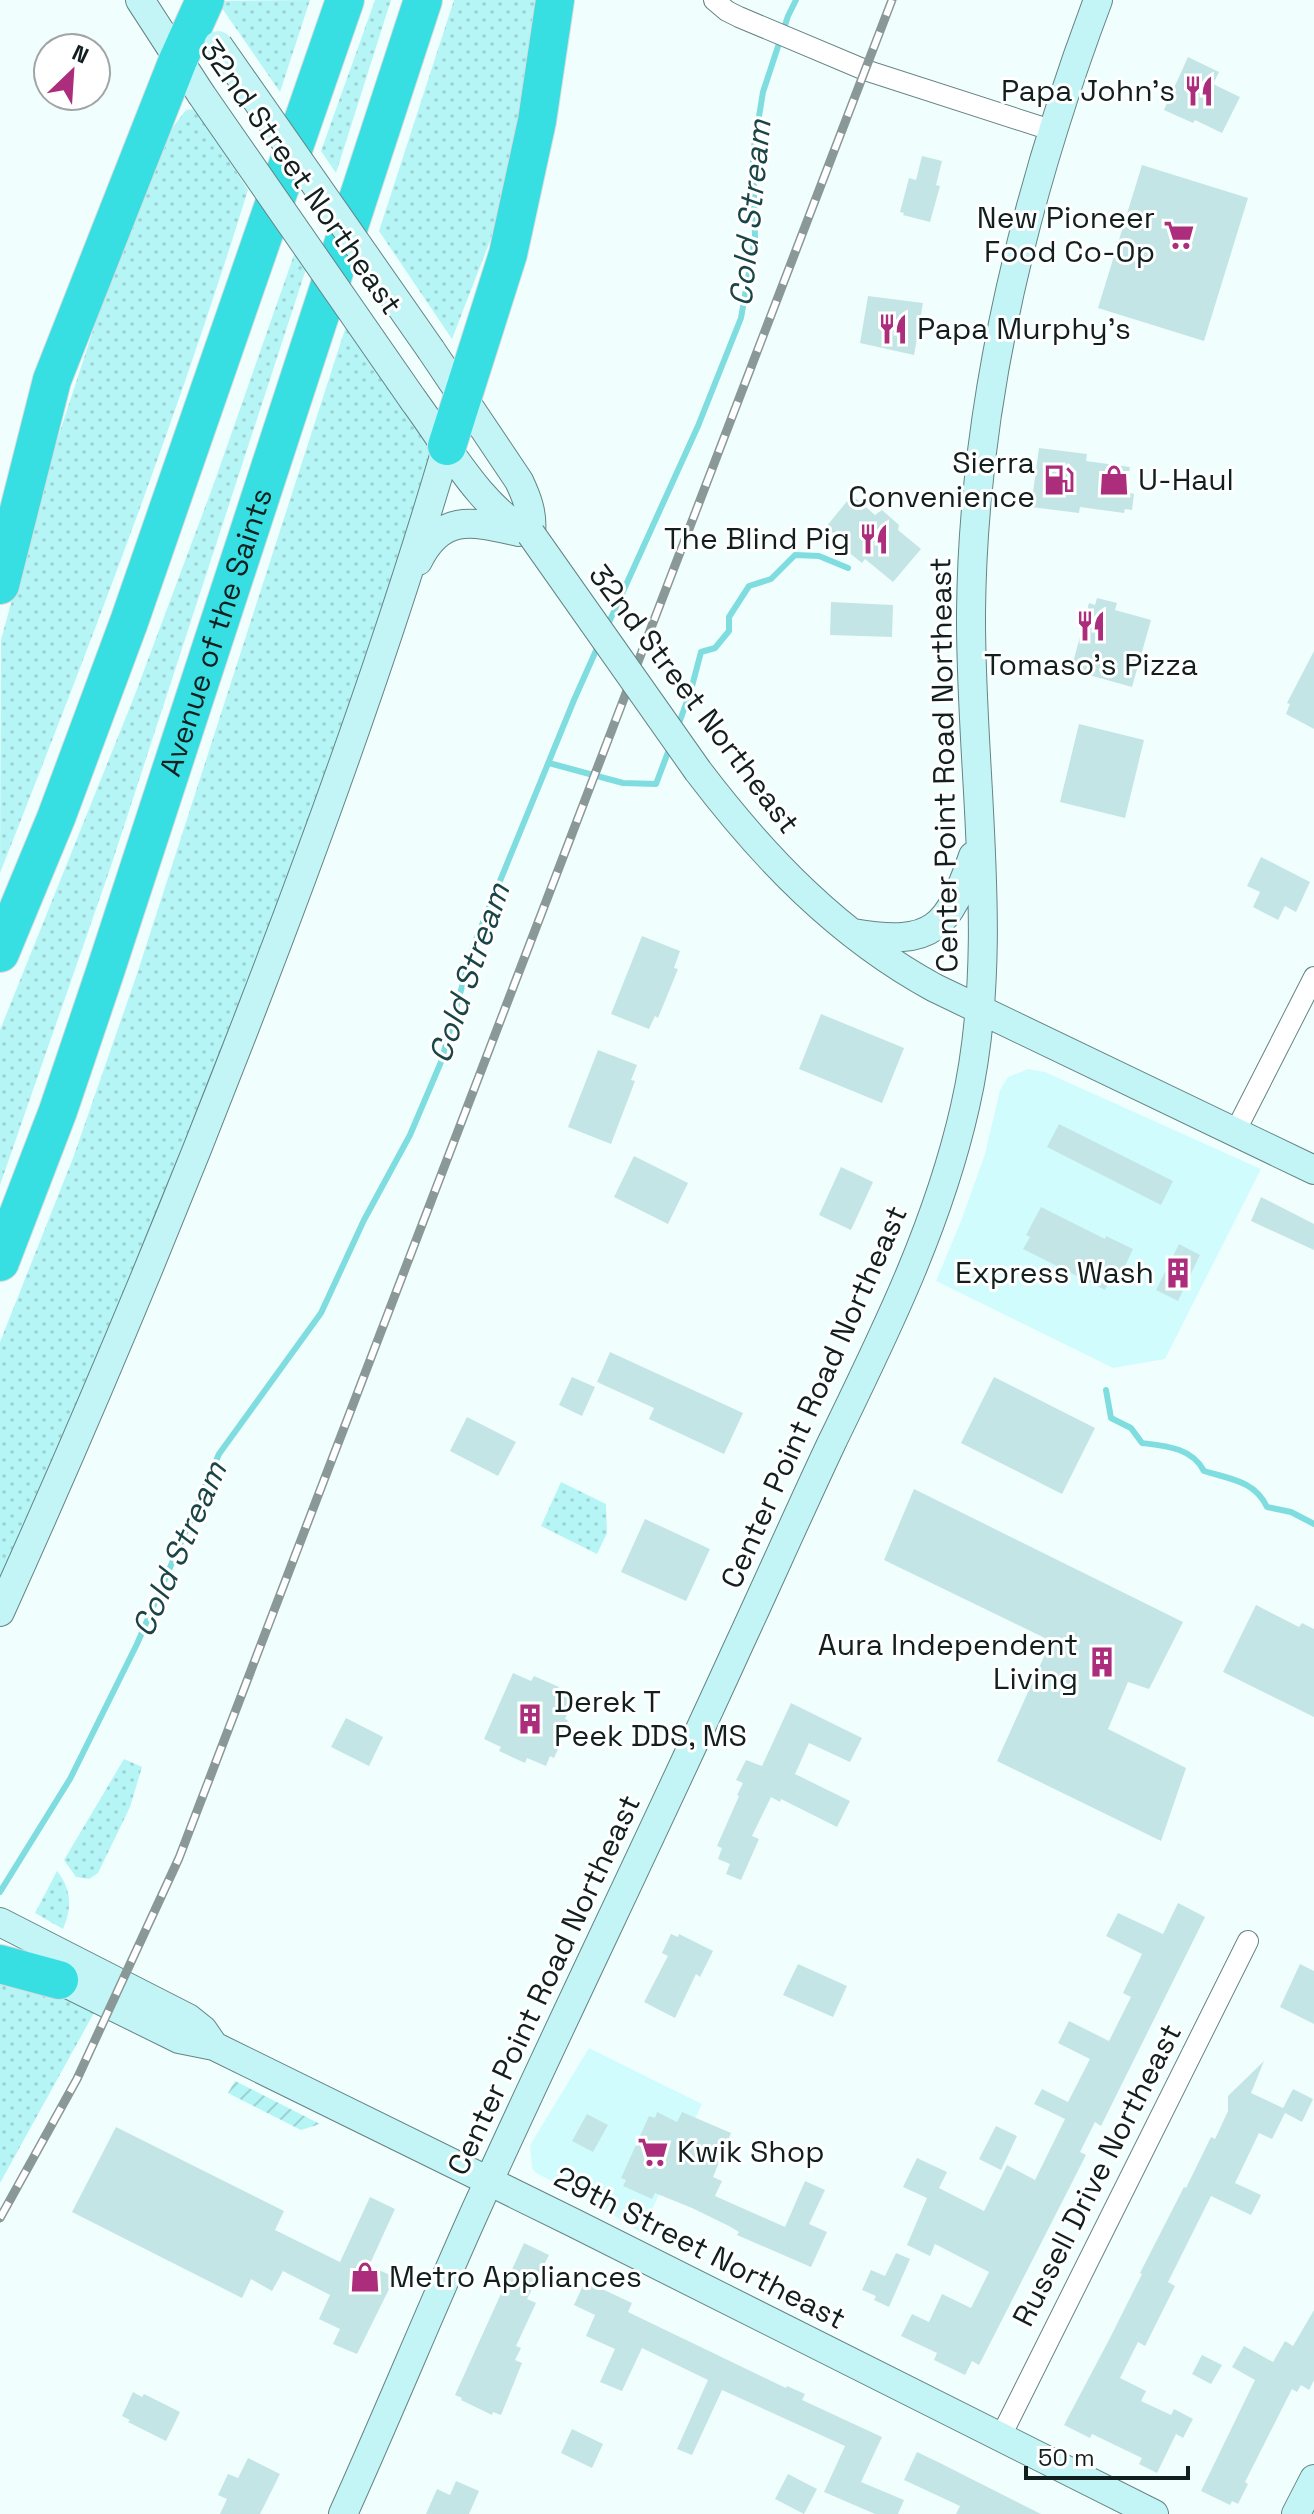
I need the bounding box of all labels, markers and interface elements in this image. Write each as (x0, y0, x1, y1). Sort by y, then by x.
north arrow (32, 32, 112, 112)
street label: 32nd Street Northeast (192, 32, 411, 322)
text: N (68, 38, 93, 70)
place label: Papa John's (1001, 71, 1175, 110)
restaurant icon: Papa John's (1182, 74, 1216, 108)
water label: Cold Stream (720, 116, 780, 308)
place label: New Pioneer Food Co-Op (977, 198, 1155, 271)
supermarket icon: New Pioneer Food Co-Op (1162, 218, 1196, 252)
place label: Papa Murphy's (917, 309, 1131, 348)
restaurant icon: Papa Murphy's (876, 312, 910, 346)
place label: Sierra Convenience (848, 443, 1035, 516)
place label: U-Haul (1138, 460, 1234, 499)
fuel station icon: Sierra Convenience (1042, 463, 1076, 497)
shop icon: U-Haul (1097, 463, 1131, 497)
street label: Avenue of the Saints (150, 483, 281, 781)
place label: The Blind Pig (664, 519, 850, 558)
restaurant icon: The Blind Pig (857, 522, 891, 556)
street label: 32nd Street Northeast (580, 556, 808, 841)
street label: Center Point Road Northeast (920, 557, 967, 973)
restaurant icon: Tomaso's Pizza (1074, 609, 1108, 643)
place label: Tomaso's Pizza (984, 645, 1198, 684)
water label: Cold Stream (420, 876, 519, 1068)
street label: Center Point Road Northeast (711, 1199, 916, 1594)
place label: Express Wash (955, 1253, 1154, 1292)
building icon: Express Wash (1161, 1256, 1195, 1290)
water label: Cold Stream (123, 1454, 236, 1643)
place label: Aura Independent Living (818, 1625, 1078, 1698)
building icon: Aura Independent Living (1085, 1645, 1119, 1679)
place label: Derek T Peek DDS, MS (554, 1682, 747, 1755)
building icon: Derek T Peek DDS, MS (513, 1702, 547, 1736)
street label: Center Point Road Northeast (438, 1788, 649, 2181)
street label: Russell Drive Northeast (1003, 2017, 1190, 2333)
place label: Kwik Shop (677, 2132, 825, 2171)
supermarket icon: Kwik Shop (636, 2135, 670, 2169)
street label: 29th Street Northeast (548, 2157, 852, 2338)
place label: Metro Appliances (389, 2257, 642, 2296)
shop icon: Metro Appliances (348, 2260, 382, 2294)
scale bar (1026, 2430, 1188, 2480)
text: 50 m (1038, 2442, 1095, 2473)

